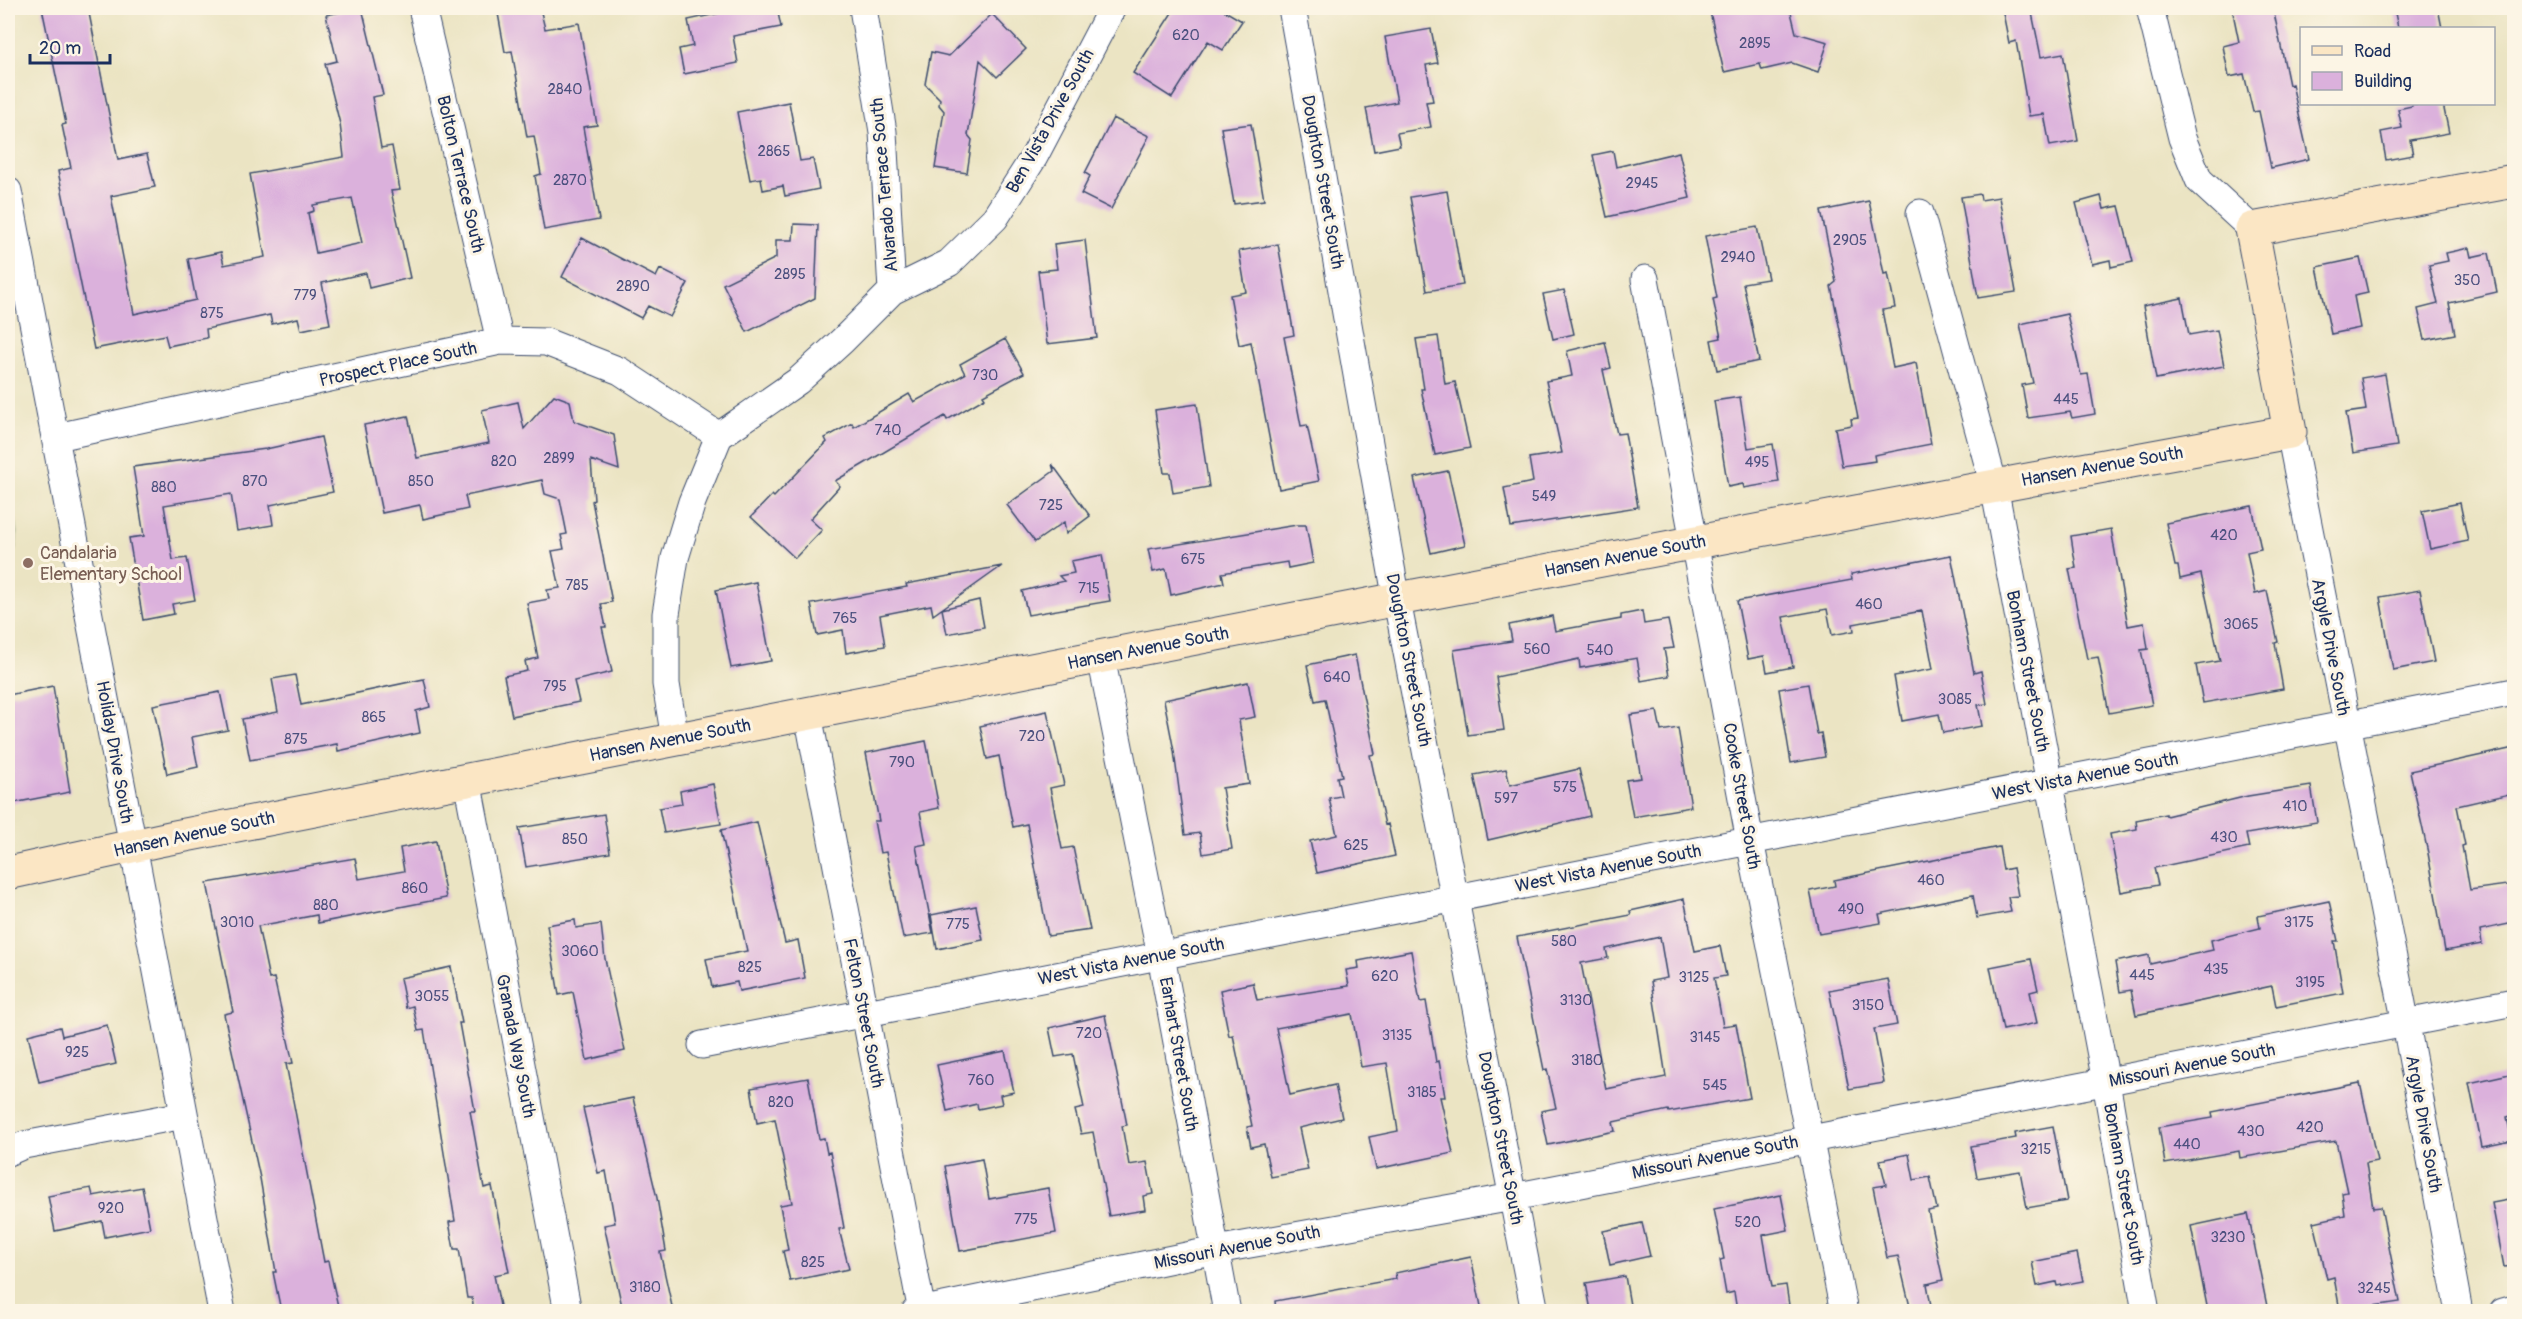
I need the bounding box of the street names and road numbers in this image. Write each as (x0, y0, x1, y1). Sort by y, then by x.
street label: Ben Vista Drive South (1001, 45, 1100, 197)
street label: Bolton Terrace South (431, 93, 490, 255)
street label: Doughton Street South (1296, 93, 1349, 271)
street label: Alvarado Terrace South (865, 97, 904, 273)
street label: Prospect Place South (317, 337, 479, 392)
street label: Hansen Avenue South (2019, 441, 2185, 492)
street label: Hansen Avenue South (1542, 530, 1708, 583)
street label: Doughton Street South (1380, 571, 1437, 749)
street label: Argyle Drive South (2306, 577, 2355, 718)
street label: Bonham Street South (2001, 588, 2054, 754)
street label: Hansen Avenue South (1065, 622, 1231, 675)
street label: Holiday Drive South (91, 679, 138, 825)
street label: Hansen Avenue South (587, 714, 753, 767)
street label: Cooke Street South (1717, 721, 1766, 871)
street label: West Vista Avenue South (1990, 747, 2180, 806)
street label: Hansen Avenue South (112, 806, 277, 863)
street label: West Vista Avenue South (1513, 839, 1703, 898)
street label: West Vista Avenue South (1036, 932, 1226, 991)
street label: Felton Street South (838, 936, 889, 1090)
street label: Granada Way South (490, 972, 541, 1120)
street label: Earhart Street South (1154, 975, 1203, 1133)
street label: Missouri Avenue South (2107, 1038, 2277, 1093)
street label: Doughton Street South (1472, 1049, 1529, 1227)
street label: Argyle Drive South (2400, 1054, 2447, 1195)
street label: Bonham Street South (2098, 1101, 2149, 1267)
street label: Missouri Avenue South (1630, 1130, 1800, 1185)
street label: Missouri Avenue South (1152, 1220, 1322, 1275)

